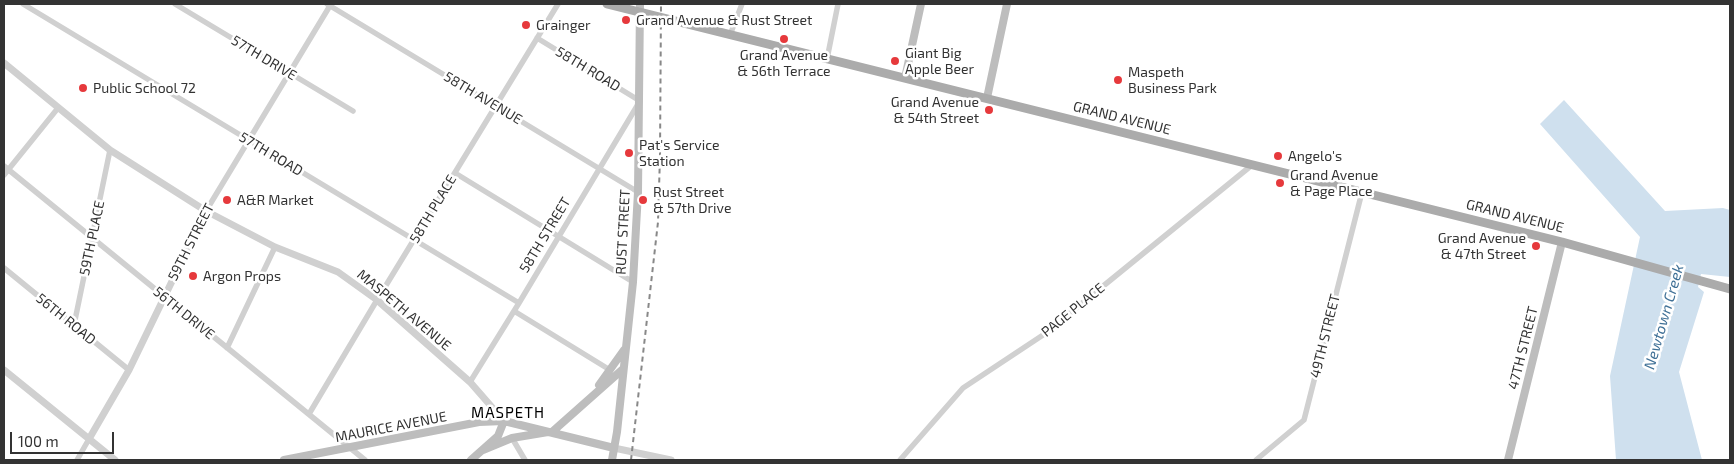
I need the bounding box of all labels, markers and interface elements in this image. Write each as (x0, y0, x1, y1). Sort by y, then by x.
place label: Grand Avenue & Rust Street (636, 12, 812, 28)
marker: Grand Avenue & Rust Street (620, 14, 632, 26)
place label: Grainger (536, 17, 591, 33)
marker: Grainger (520, 19, 532, 31)
street label: 57TH DRIVE (228, 32, 300, 84)
marker: Grand Avenue & 56th Terrace (778, 33, 790, 45)
street label: 58TH ROAD (553, 43, 623, 95)
place label: Giant Big Apple Beer (905, 45, 974, 78)
place label: Grand Avenue & 56th Terrace (737, 47, 831, 80)
marker: Giant Big Apple Beer (889, 55, 901, 67)
place label: Maspeth Business Park (1128, 64, 1217, 96)
street label: 58TH AVENUE (441, 68, 525, 128)
marker: Maspeth Business Park (1112, 74, 1124, 86)
place label: Public School 72 (93, 80, 196, 96)
marker: Public School 72 (77, 82, 89, 94)
place label: Grand Avenue & 54th Street (891, 94, 979, 126)
street label: GRAND AVENUE (1071, 98, 1173, 138)
marker: Grand Avenue & 54th Street (983, 104, 995, 116)
street label: 57TH ROAD (236, 128, 306, 180)
place label: Pat's Service Station (639, 137, 720, 170)
marker: Pat's Service Station (623, 147, 635, 159)
place label: Angelo's (1288, 148, 1342, 164)
marker: Angelo's (1272, 150, 1284, 162)
place label: Grand Avenue & Page Place (1290, 167, 1378, 200)
street label: 58TH PLACE (406, 172, 460, 246)
marker: Grand Avenue & Page Place (1274, 177, 1286, 189)
place label: Rust Street & 57th Drive (653, 184, 731, 216)
street label: RUST STREET (612, 189, 634, 275)
place label: A&R Market (237, 192, 314, 208)
marker: A&R Market (221, 194, 233, 206)
street label: 58TH STREET (516, 194, 574, 276)
marker: Rust Street & 57th Drive (637, 194, 649, 206)
street label: GRAND AVENUE (1464, 196, 1566, 236)
street label: 59TH PLACE (76, 199, 108, 277)
street label: 59TH STREET (164, 201, 218, 283)
place label: Grand Avenue & 47th Street (1438, 230, 1526, 262)
marker: Grand Avenue & 47th Street (1530, 240, 1542, 252)
water label: Newtown Creek (1640, 262, 1688, 372)
street label: MASPETH AVENUE (354, 266, 454, 354)
place label: Argon Props (203, 268, 281, 284)
marker: Argon Props (187, 270, 199, 282)
street label: PAGE PLACE (1038, 280, 1108, 340)
street label: 56TH DRIVE (150, 283, 218, 343)
street label: 56TH ROAD (33, 290, 99, 348)
street label: 49TH STREET (1306, 292, 1344, 380)
street label: 47TH STREET (1505, 305, 1541, 391)
district label: MASPETH (470, 404, 546, 422)
street label: MAURICE AVENUE (334, 408, 448, 446)
scale bar (12, 422, 116, 454)
text: 100 m (18, 432, 59, 450)

